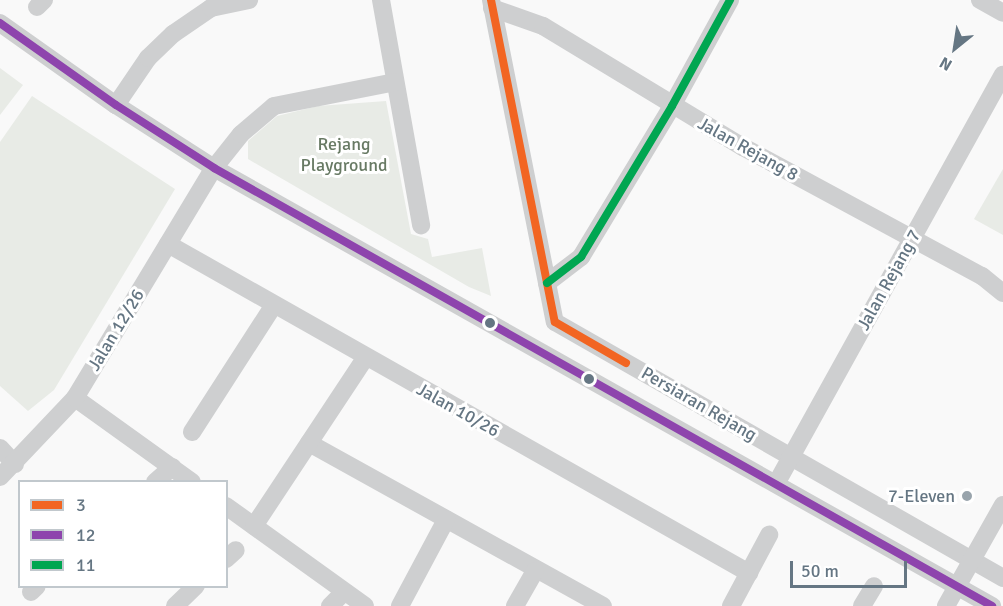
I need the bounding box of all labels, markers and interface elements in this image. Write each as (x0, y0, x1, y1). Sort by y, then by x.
north arrow (925, 18, 985, 78)
text: N (936, 52, 956, 75)
street label: Jalan Rejang 8 (694, 112, 802, 186)
park label: Rejang Playground (300, 134, 388, 176)
street label: Jalan Rejang 7 (852, 226, 926, 334)
street label: Jalan 12/26 (83, 285, 149, 375)
unlabelled marker (484, 317, 496, 329)
street label: Persiaran Rejang (637, 362, 761, 446)
unlabelled marker (583, 373, 595, 385)
street label: Jalan 10/26 (413, 378, 503, 442)
legend (18, 480, 228, 588)
place label: 7-Eleven (888, 485, 955, 507)
marker: 7-Eleven (960, 489, 974, 503)
text: 3 (76, 494, 86, 516)
text: 12 (76, 524, 95, 546)
scale bar (793, 549, 910, 587)
text: 11 (76, 554, 95, 576)
text: 50 m (801, 560, 839, 582)

